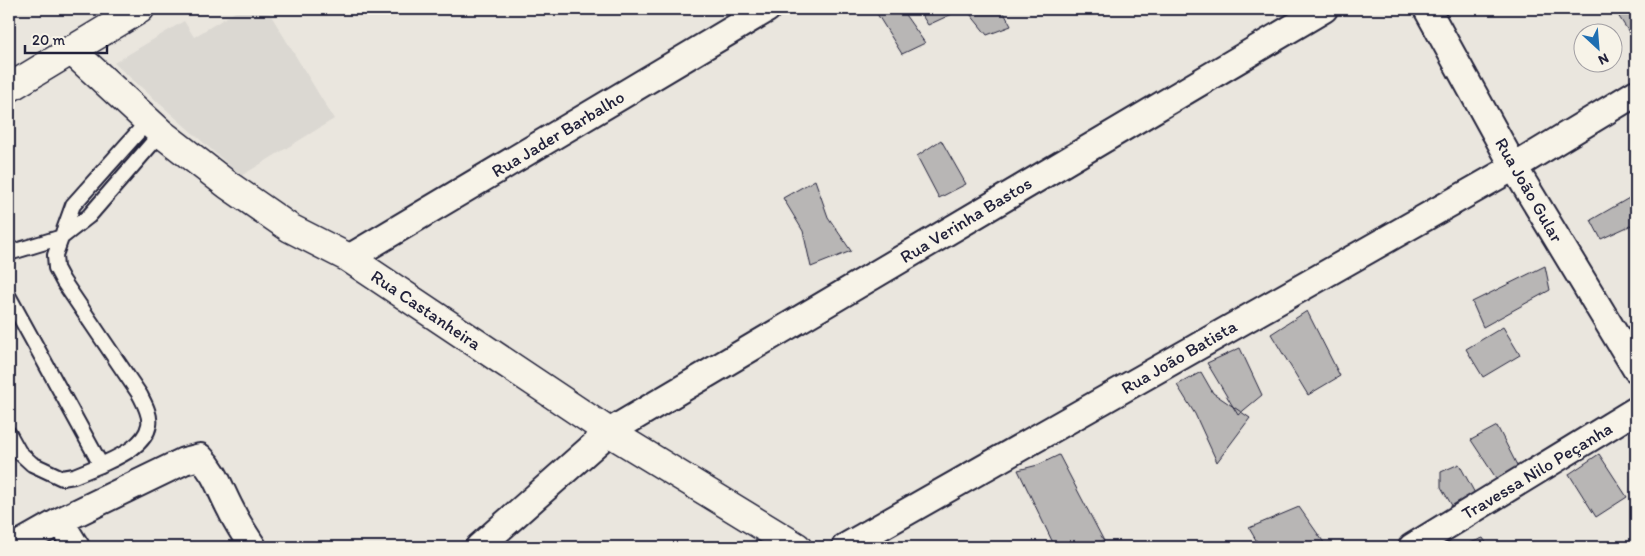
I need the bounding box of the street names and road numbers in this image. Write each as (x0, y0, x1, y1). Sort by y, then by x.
street label: Rua Jader Barbalho (488, 86, 628, 182)
street label: Rua João Gular (1490, 134, 1568, 246)
street label: Rua Verinha Bastos (896, 172, 1036, 268)
street label: Rua Castanheira (367, 265, 486, 355)
street label: Rua João Batista (1117, 315, 1241, 399)
street label: Travessa Nilo Peçanha (1458, 417, 1616, 525)

